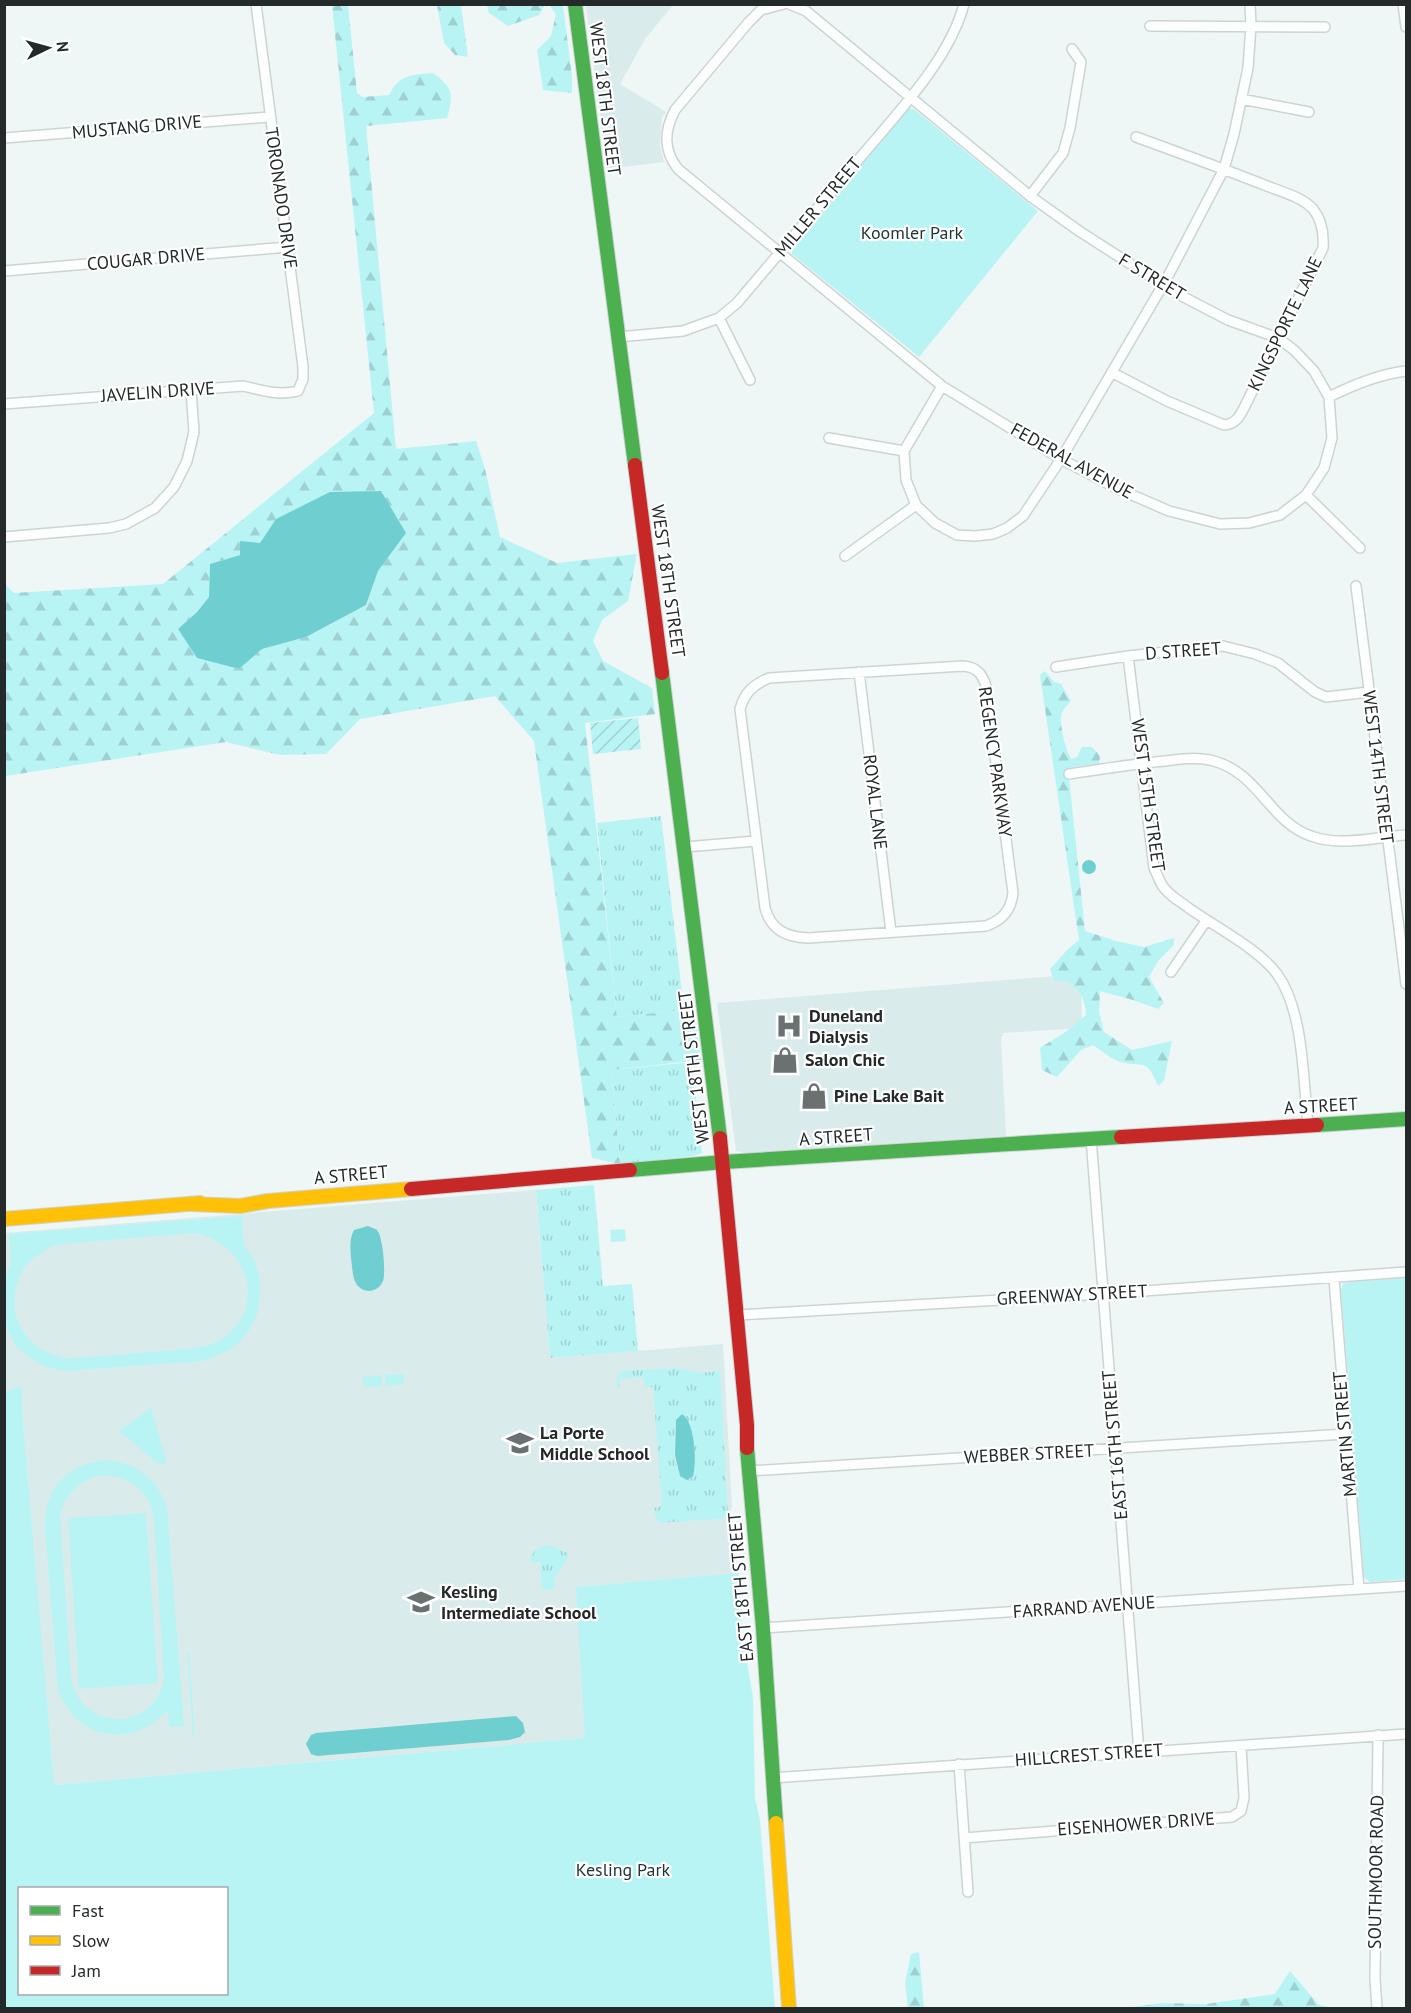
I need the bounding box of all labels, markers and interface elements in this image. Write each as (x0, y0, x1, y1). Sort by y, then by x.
north arrow (18, 18, 78, 78)
street label: WEST 18TH STREET (585, 21, 626, 177)
text: N (53, 41, 73, 53)
street label: MUSTANG DRIVE (71, 109, 203, 144)
street label: TORONADO DRIVE (260, 126, 303, 270)
street label: MILLER STREET (769, 152, 866, 261)
park label: Koomler Park (861, 221, 964, 244)
street label: COUGAR DRIVE (86, 242, 206, 275)
street label: F STREET (1115, 248, 1190, 305)
street label: KINGSPORTE LANE (1242, 253, 1327, 395)
street label: JAVELIN DRIVE (99, 376, 216, 407)
street label: FEDERAL AVENUE (1007, 417, 1138, 504)
street label: WEST 18TH STREET (646, 503, 691, 659)
street label: D STREET (1144, 636, 1222, 665)
street label: REGENCY PARKWAY (974, 685, 1017, 839)
street label: WEST 14TH STREET (1358, 689, 1399, 845)
street label: WEST 15TH STREET (1126, 717, 1171, 873)
street label: ROYAL LANE (858, 753, 893, 851)
street label: WEST 18TH STREET (673, 989, 714, 1145)
place label: Duneland Dialysis (809, 1004, 883, 1048)
hospital icon: Duneland Dialysis (774, 1011, 804, 1041)
shop icon: Salon Chic (770, 1045, 800, 1075)
place label: Salon Chic (805, 1048, 885, 1071)
shop icon: Pine Lake Bait (799, 1081, 829, 1111)
place label: Pine Lake Bait (834, 1084, 945, 1107)
street label: A STREET (1283, 1092, 1359, 1119)
street label: A STREET (798, 1122, 874, 1151)
street label: A STREET (313, 1160, 389, 1189)
street label: GREENWAY STREET (996, 1279, 1148, 1310)
street label: EAST 16TH STREET (1097, 1369, 1132, 1521)
street label: MARTIN STREET (1328, 1370, 1361, 1498)
place label: La Porte Middle School (540, 1421, 650, 1465)
school or university icon: La Porte Middle School (505, 1428, 535, 1458)
street label: WEBBER STREET (963, 1439, 1095, 1468)
street label: EAST 18TH STREET (723, 1511, 758, 1663)
place label: Kesling Intermediate School (441, 1580, 597, 1624)
school or university icon: Kesling Intermediate School (406, 1587, 436, 1617)
street label: FARRAND AVENUE (1012, 1590, 1156, 1623)
street label: HILLCREST STREET (1014, 1738, 1164, 1771)
street label: SOUTHMOOR ROAD (1363, 1795, 1388, 1949)
street label: EISENHOWER DRIVE (1056, 1807, 1216, 1840)
park label: Kesling Park (576, 1858, 671, 1881)
legend (18, 1887, 228, 1995)
text: Fast (72, 1899, 104, 1922)
text: Slow (72, 1929, 110, 1952)
text: Jam (71, 1959, 101, 1982)

